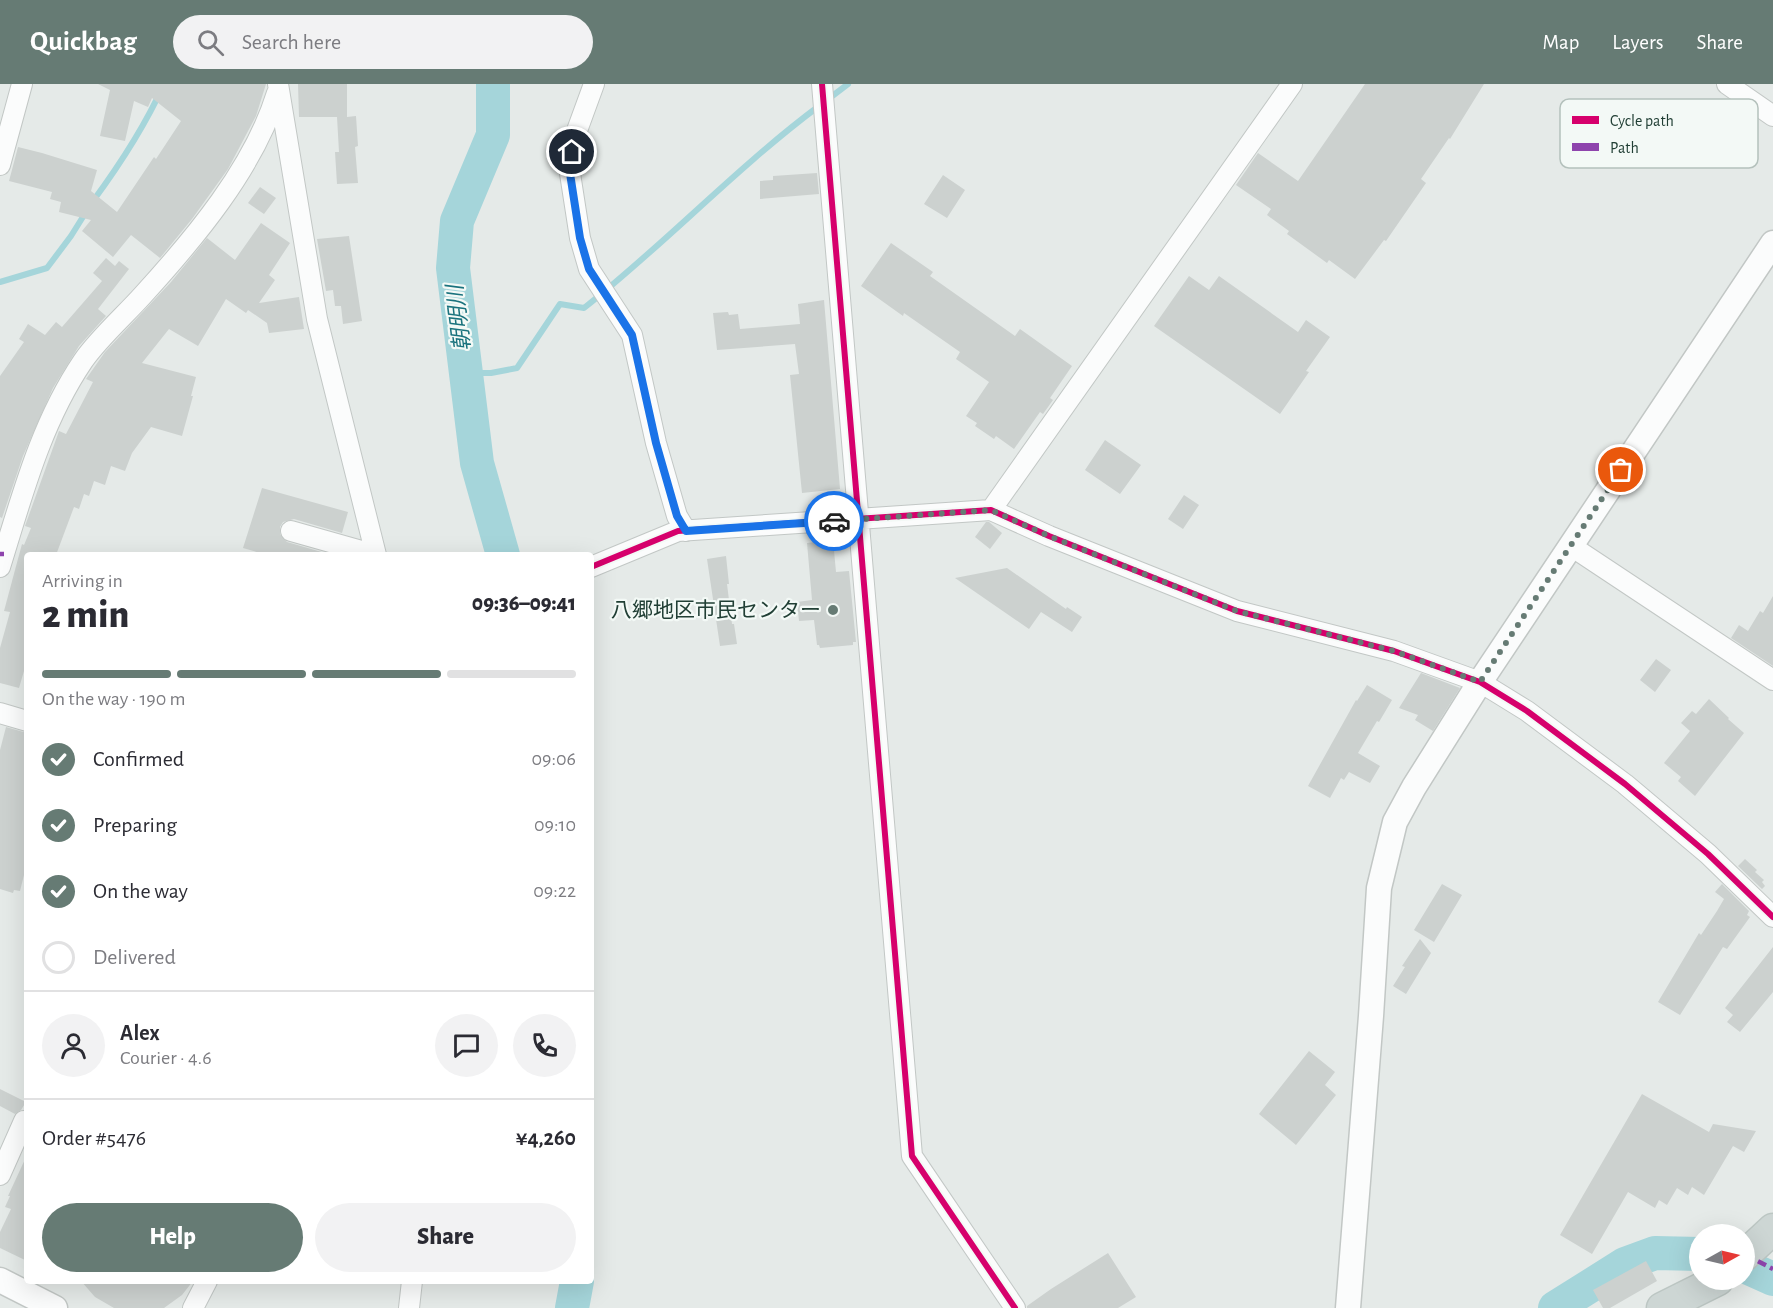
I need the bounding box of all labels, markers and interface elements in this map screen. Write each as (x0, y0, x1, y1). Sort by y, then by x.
search box (173, 15, 593, 69)
icon: search (194, 26, 227, 59)
text: Quickbag (30, 28, 137, 56)
text: Search here (242, 31, 341, 53)
text: Map (1543, 32, 1579, 53)
text: Layers (1612, 32, 1663, 53)
text: Share (1696, 32, 1743, 53)
legend (1560, 99, 1758, 168)
text: Cycle path (1610, 113, 1674, 130)
pin (546, 126, 597, 177)
icon: home (555, 135, 588, 168)
text: Path (1610, 140, 1639, 156)
water label: 朝明川 (443, 282, 474, 352)
pin (1595, 444, 1646, 495)
icon: bag (1604, 453, 1637, 486)
courier (804, 491, 864, 551)
icon: car (818, 505, 851, 538)
text: Arriving in (42, 571, 123, 591)
text: 09:36–09:41 (472, 592, 576, 614)
text: 2 min (42, 596, 129, 635)
place label: 八郷地区市民センター (611, 599, 821, 621)
marker: 八郷地区市民センター (826, 603, 840, 617)
text: On the way · 190 m (42, 689, 186, 709)
icon: check (42, 743, 75, 776)
text: Confirmed (93, 748, 184, 770)
text: 09:06 (532, 749, 576, 769)
icon: check (42, 809, 75, 842)
text: Preparing (93, 814, 177, 836)
text: 09:10 (534, 815, 576, 835)
icon: check (42, 875, 75, 908)
text: On the way (93, 880, 188, 902)
text: 09:22 (533, 881, 576, 901)
text: Delivered (93, 946, 176, 968)
button: person (42, 1014, 105, 1077)
button: chat (435, 1014, 498, 1077)
button: phone (513, 1014, 576, 1077)
text: Alex (120, 1022, 160, 1044)
text: Courier · 4.6 (120, 1048, 212, 1068)
text: Order #5476 (42, 1127, 146, 1149)
text: ¥4,260 (516, 1127, 576, 1149)
button: Help (42, 1203, 303, 1272)
button: Share (315, 1203, 576, 1272)
north arrow (1689, 1224, 1755, 1290)
map controls (1689, 1224, 1755, 1290)

